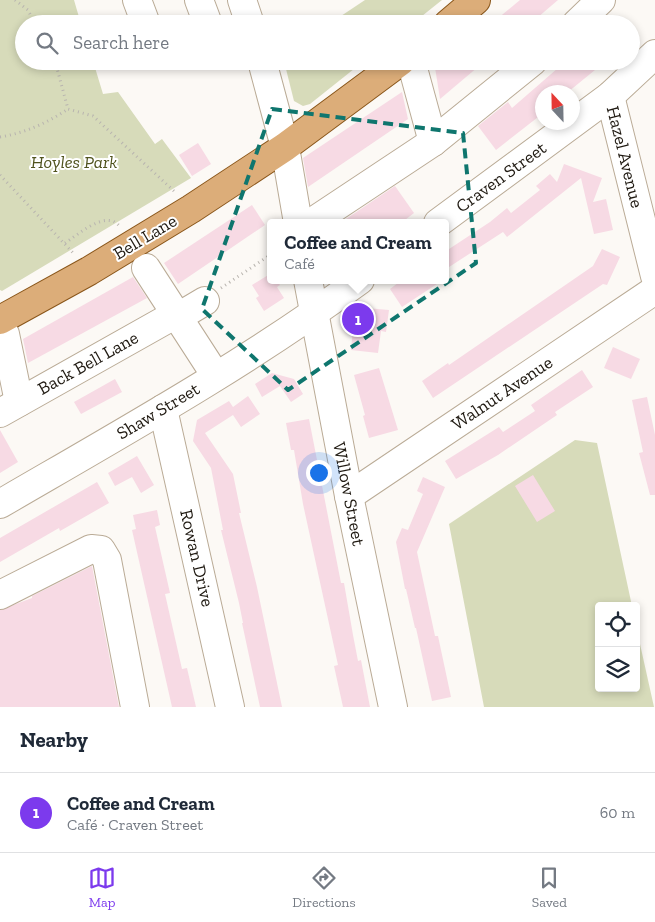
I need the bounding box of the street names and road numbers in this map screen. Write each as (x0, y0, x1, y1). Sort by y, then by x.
street label: Hazel Avenue (602, 104, 648, 210)
street label: Craven Street (451, 137, 551, 217)
street label: Bell Lane (109, 209, 181, 265)
street label: Back Bell Lane (34, 326, 142, 400)
street label: Walnut Avenue (447, 351, 557, 435)
street label: Shaw Street (113, 377, 204, 444)
street label: Willow Street (328, 440, 370, 548)
street label: Rowan Drive (175, 507, 219, 609)

